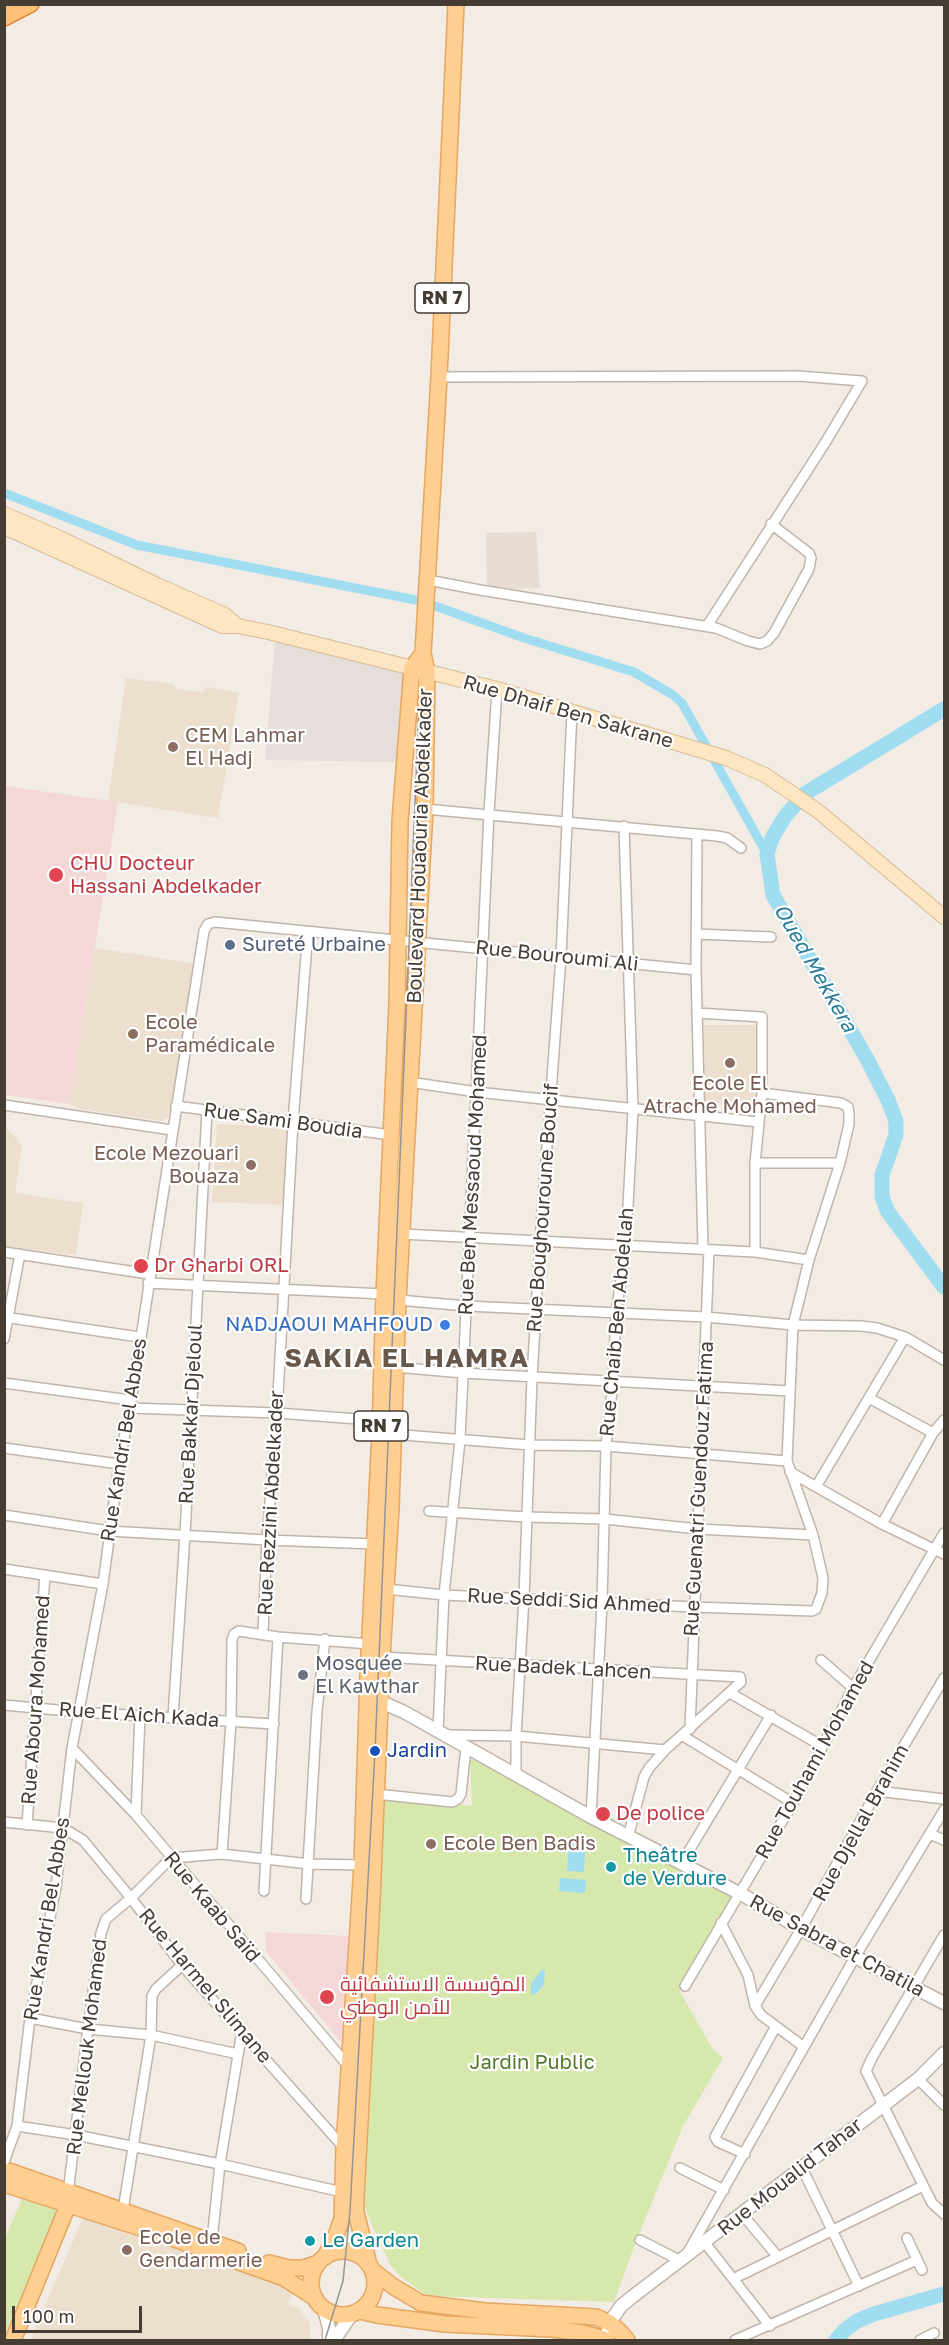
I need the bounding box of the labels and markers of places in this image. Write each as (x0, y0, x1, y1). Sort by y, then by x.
place label: CEM Lahmar El Hadj (185, 724, 305, 771)
marker: CEM Lahmar El Hadj (166, 740, 180, 754)
place label: CHU Docteur Hassani Abdelkader (70, 852, 262, 899)
marker: CHU Docteur Hassani Abdelkader (47, 866, 65, 884)
place label: Sureté Urbaine (242, 933, 386, 957)
marker: Sureté Urbaine (223, 938, 237, 952)
place label: Ecole Paramédicale (145, 1011, 275, 1058)
marker: Ecole Paramédicale (126, 1027, 140, 1041)
marker: Ecole El Atrache Mohamed (723, 1056, 737, 1070)
place label: Ecole El Atrache Mohamed (643, 1072, 817, 1119)
place label: Ecole Mezouari Bouaza (94, 1142, 239, 1189)
marker: Ecole Mezouari Bouaza (244, 1158, 258, 1172)
place label: Dr Gharbi ORL (154, 1254, 289, 1278)
marker: Dr Gharbi ORL (132, 1257, 150, 1275)
place label: NADJAOUI MAHFOUD (225, 1313, 433, 1337)
marker: NADJAOUI MAHFOUD (438, 1318, 452, 1332)
place label: Mosquée El Kawthar (315, 1652, 419, 1699)
marker: Mosquée El Kawthar (296, 1668, 310, 1682)
place label: Jardin (387, 1739, 447, 1763)
marker: Jardin (368, 1744, 382, 1758)
place label: De police (616, 1802, 705, 1826)
marker: De police (594, 1805, 612, 1823)
place label: Ecole Ben Badis (443, 1832, 596, 1856)
marker: Ecole Ben Badis (424, 1837, 438, 1851)
place label: Theâtre de Verdure (623, 1844, 727, 1891)
marker: Theâtre de Verdure (604, 1860, 618, 1874)
place label: المؤسسة الاستشفائية للأمن الوطني (340, 1973, 526, 2020)
marker: المؤسسة الاستشفائية للأمن الوطني (318, 1988, 336, 2006)
place label: Ecole de Gendarmerie (139, 2226, 262, 2273)
place label: Le Garden (322, 2229, 419, 2253)
marker: Le Garden (303, 2234, 317, 2248)
marker: Ecole de Gendarmerie (120, 2243, 134, 2257)

